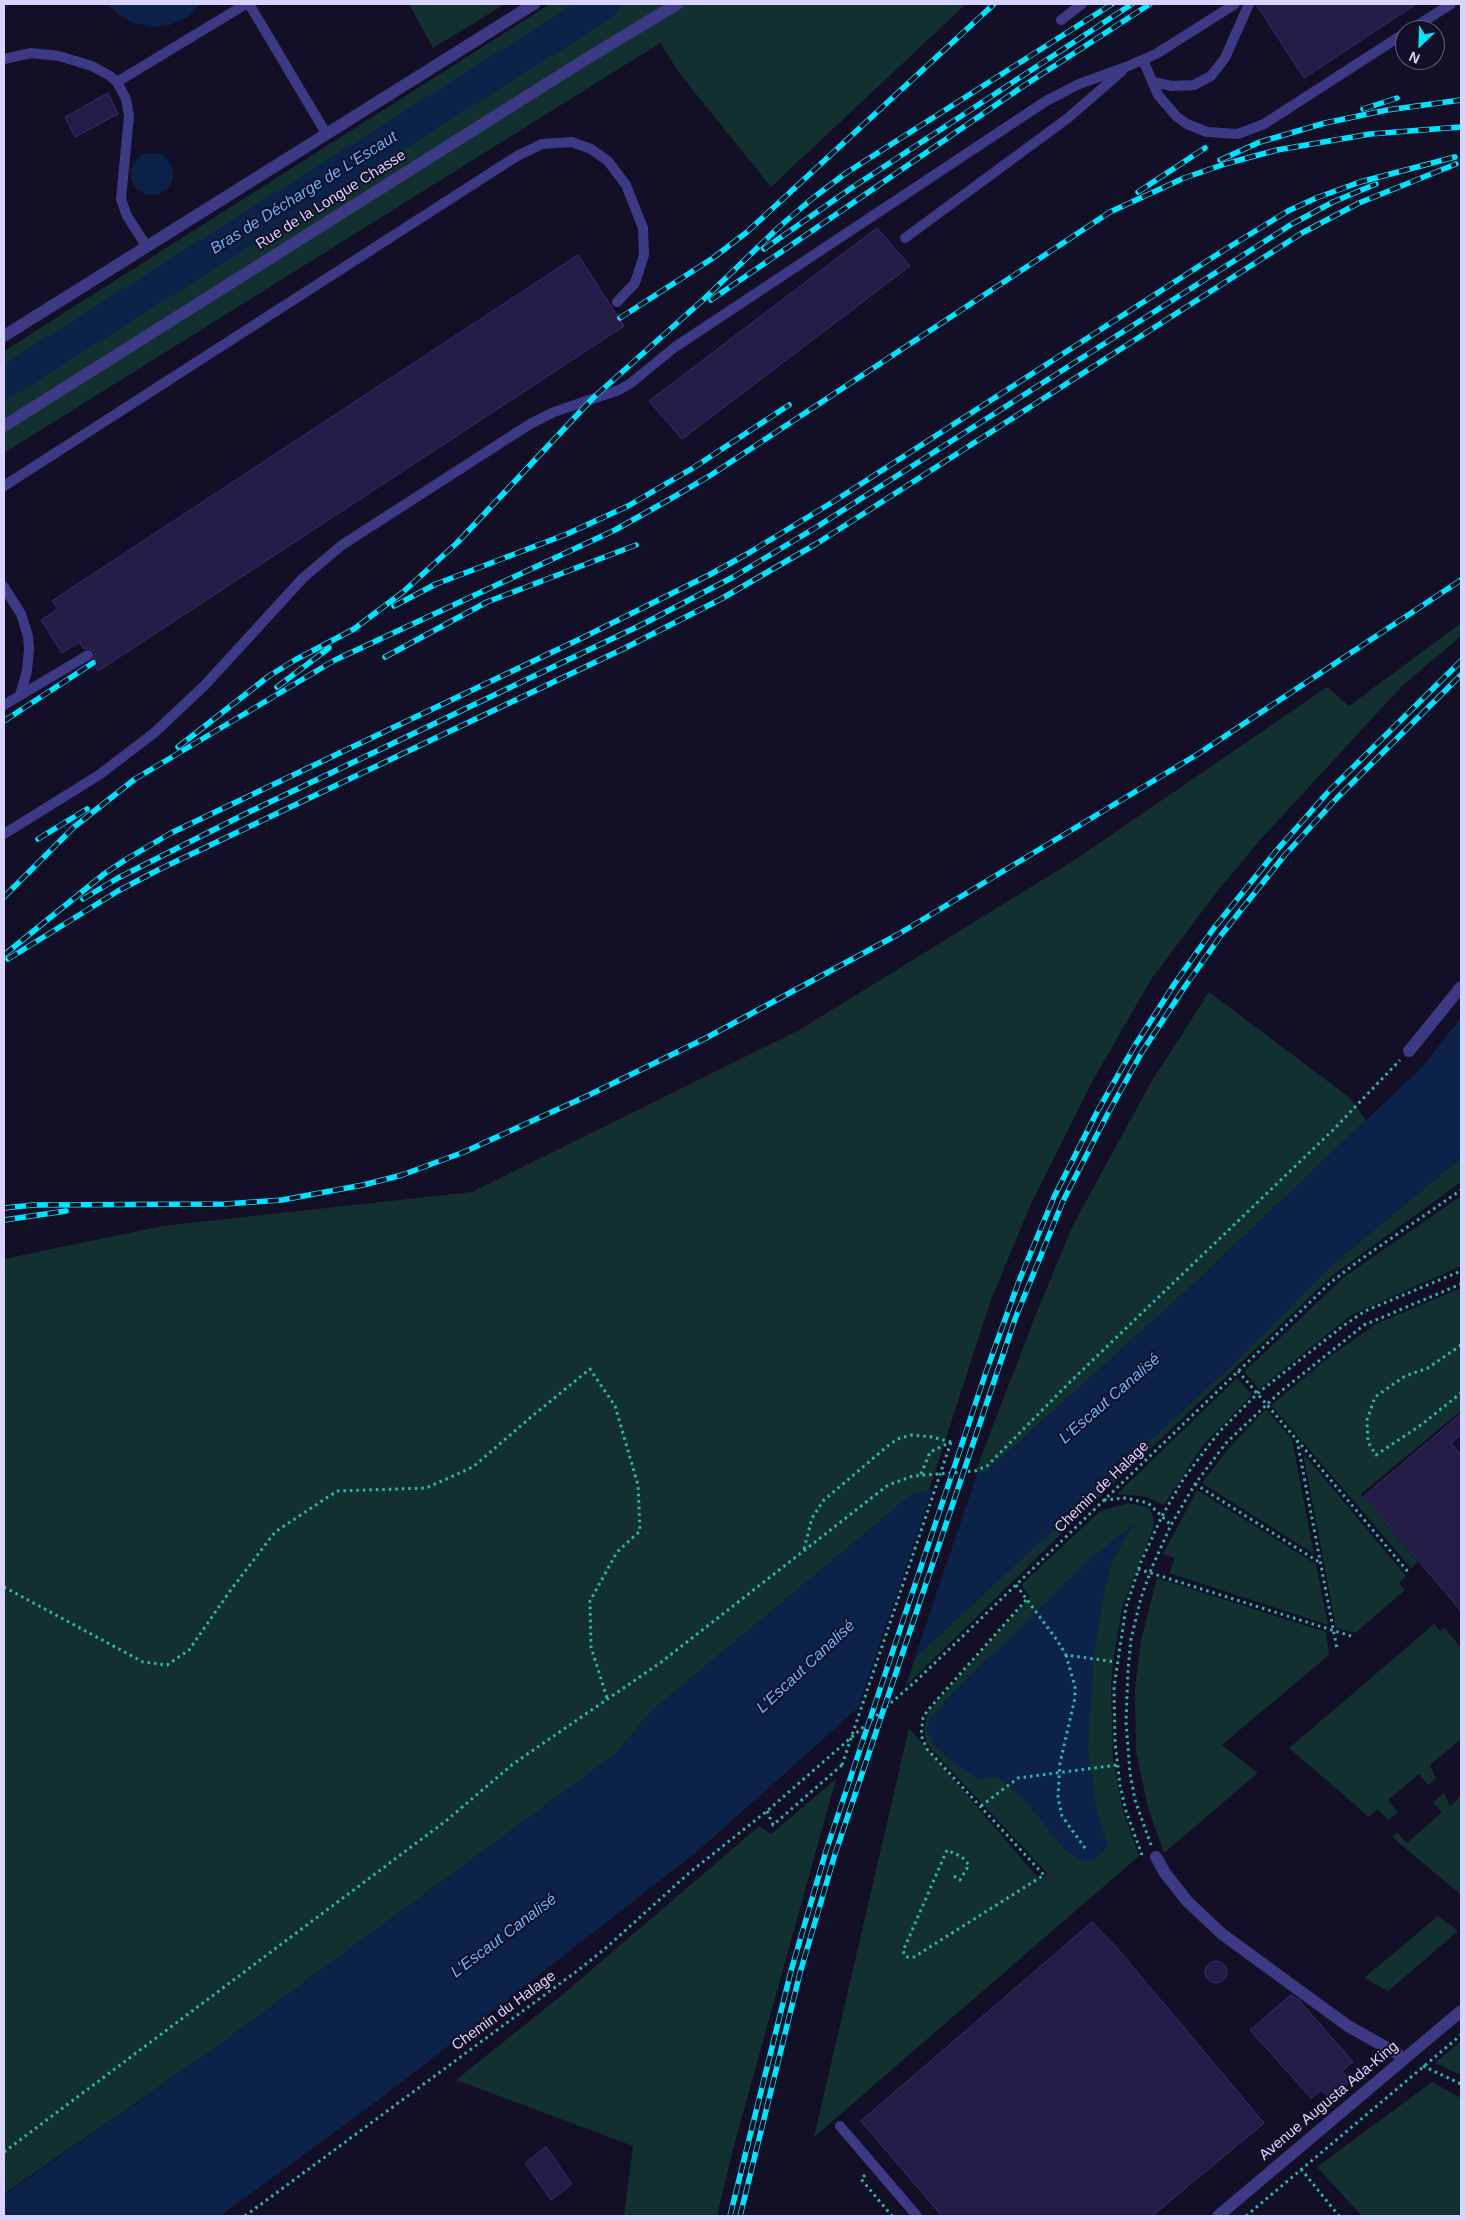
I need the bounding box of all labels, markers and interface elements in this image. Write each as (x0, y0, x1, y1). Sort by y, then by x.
north arrow (1395, 20, 1445, 70)
text: N (1406, 48, 1422, 67)
water label: Bras de Décharge de L'Escaut (207, 127, 401, 259)
street label: Rue de la Longue Chasse (253, 146, 409, 254)
water label: L'Escaut Canalisé (1056, 1350, 1164, 1448)
street label: Chemin de Halage (1051, 1437, 1153, 1537)
water label: L'Escaut Canalisé (753, 1616, 859, 1718)
water label: L'Escaut Canalisé (447, 1890, 561, 1982)
street label: Chemin du Halage (448, 1967, 560, 2055)
street label: Avenue Augusta Ada-King (1256, 2038, 1402, 2164)

